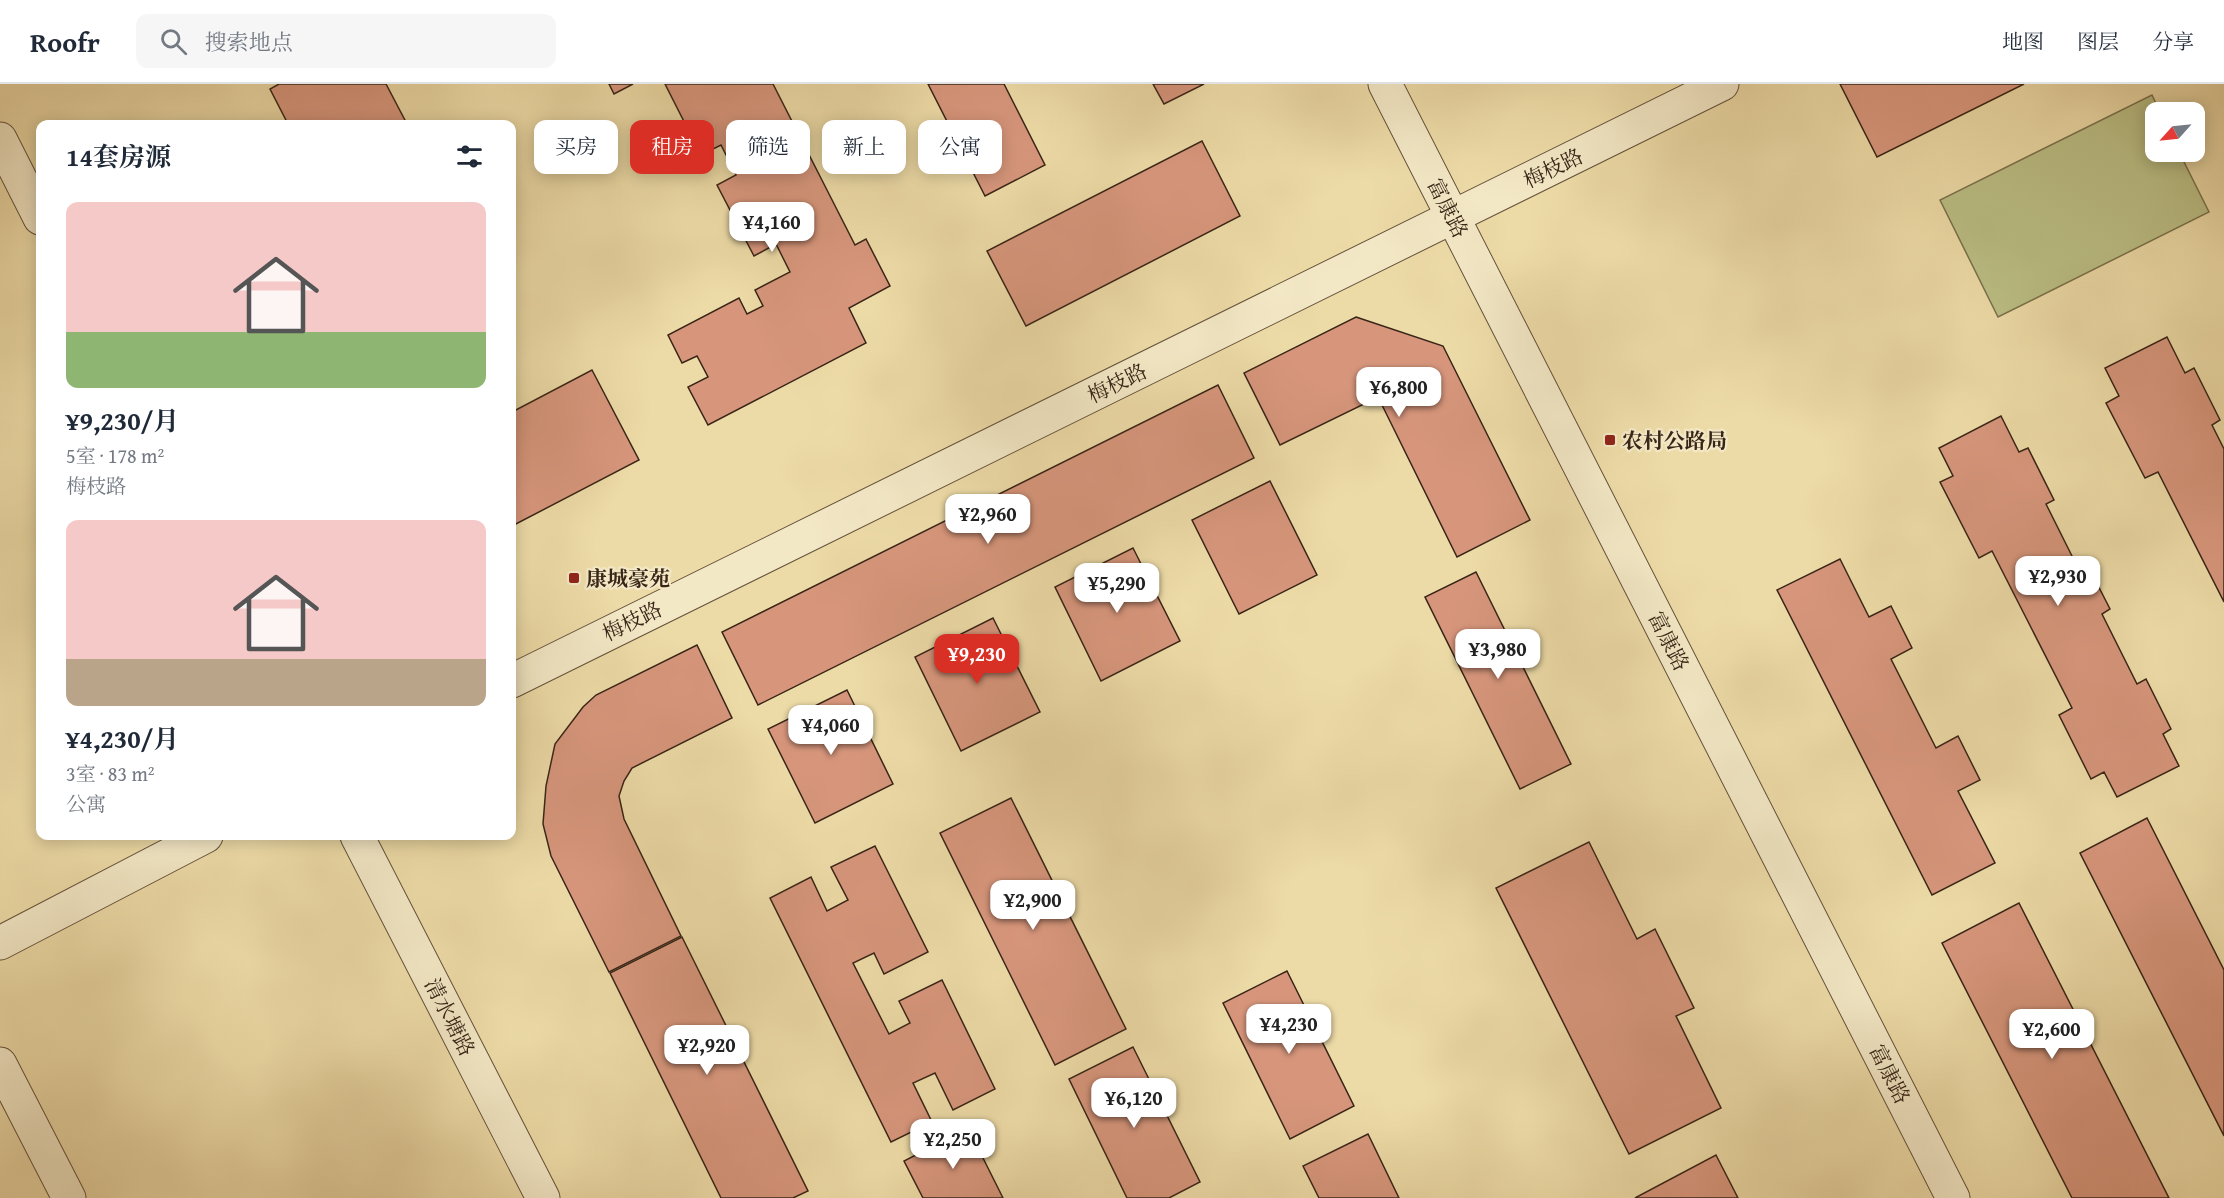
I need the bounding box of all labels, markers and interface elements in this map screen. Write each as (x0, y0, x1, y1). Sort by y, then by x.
search box (136, 14, 556, 68)
text: Roofr (30, 21, 100, 62)
icon: search (157, 25, 190, 58)
text: 搜索地点 (205, 26, 293, 58)
text: 地图 (2002, 26, 2044, 57)
text: 图层 (2077, 26, 2119, 57)
text: 分享 (2152, 26, 2194, 57)
north arrow (2145, 102, 2205, 162)
map controls (2145, 102, 2205, 162)
chip: 买房 (534, 120, 618, 174)
chip: 租房 (630, 120, 714, 174)
chip: 筛选 (726, 120, 810, 174)
chip: 新上 (822, 120, 906, 174)
chip: 公寓 (918, 120, 1002, 174)
text: 14套房源 (66, 137, 171, 176)
icon: filters (453, 140, 486, 173)
street label: 梅枝路 (1518, 140, 1588, 196)
street label: 富康路 (1420, 173, 1476, 243)
pin: ¥4,160 (723, 202, 821, 253)
text: ¥4,160 (743, 207, 801, 236)
icon: home (222, 241, 330, 349)
street label: 梅枝路 (1082, 355, 1152, 411)
pin: ¥6,800 (1350, 367, 1448, 418)
text: ¥6,800 (1370, 372, 1428, 401)
text: ¥9,230/月 (66, 401, 179, 440)
place label: 农村公路局 (1622, 425, 1727, 456)
marker: 农村公路局 (1603, 433, 1617, 447)
text: 5室 · 178 m² (66, 441, 164, 470)
text: 梅枝路 (66, 471, 126, 500)
pin: ¥2,960 (939, 494, 1037, 545)
text: ¥2,960 (959, 499, 1017, 528)
pin: ¥2,930 (2009, 556, 2107, 607)
icon: home (222, 559, 330, 667)
text: ¥2,930 (2029, 561, 2087, 590)
place label: 康城豪苑 (586, 563, 670, 594)
pin: ¥5,290 (1068, 563, 1166, 614)
text: ¥5,290 (1088, 568, 1146, 597)
marker: 康城豪苑 (567, 571, 581, 585)
street label: 梅枝路 (597, 593, 667, 649)
street label: 富康路 (1641, 606, 1697, 676)
pin: ¥3,980 (1449, 629, 1547, 680)
pin: ¥9,230 (928, 634, 1026, 685)
text: ¥3,980 (1469, 634, 1527, 663)
text: ¥9,230 (948, 639, 1006, 668)
pin: ¥4,060 (782, 705, 880, 756)
text: ¥4,060 (802, 710, 860, 739)
text: ¥4,230/月 (66, 719, 179, 758)
text: 3室 · 83 m² (66, 759, 155, 788)
text: 公寓 (66, 789, 106, 818)
pin: ¥2,900 (984, 880, 1082, 931)
text: ¥2,900 (1004, 885, 1062, 914)
street label: 清水塘路 (417, 973, 483, 1061)
pin: ¥4,230 (1240, 1004, 1338, 1055)
text: ¥4,230 (1260, 1009, 1318, 1038)
pin: ¥2,600 (2003, 1009, 2101, 1060)
text: ¥2,600 (2023, 1014, 2081, 1043)
pin: ¥2,920 (658, 1025, 756, 1076)
text: ¥2,920 (678, 1030, 736, 1059)
street label: 富康路 (1862, 1039, 1918, 1109)
pin: ¥6,120 (1085, 1078, 1183, 1129)
text: ¥6,120 (1105, 1083, 1163, 1112)
pin: ¥2,250 (904, 1119, 1002, 1170)
text: ¥2,250 (924, 1124, 982, 1153)

